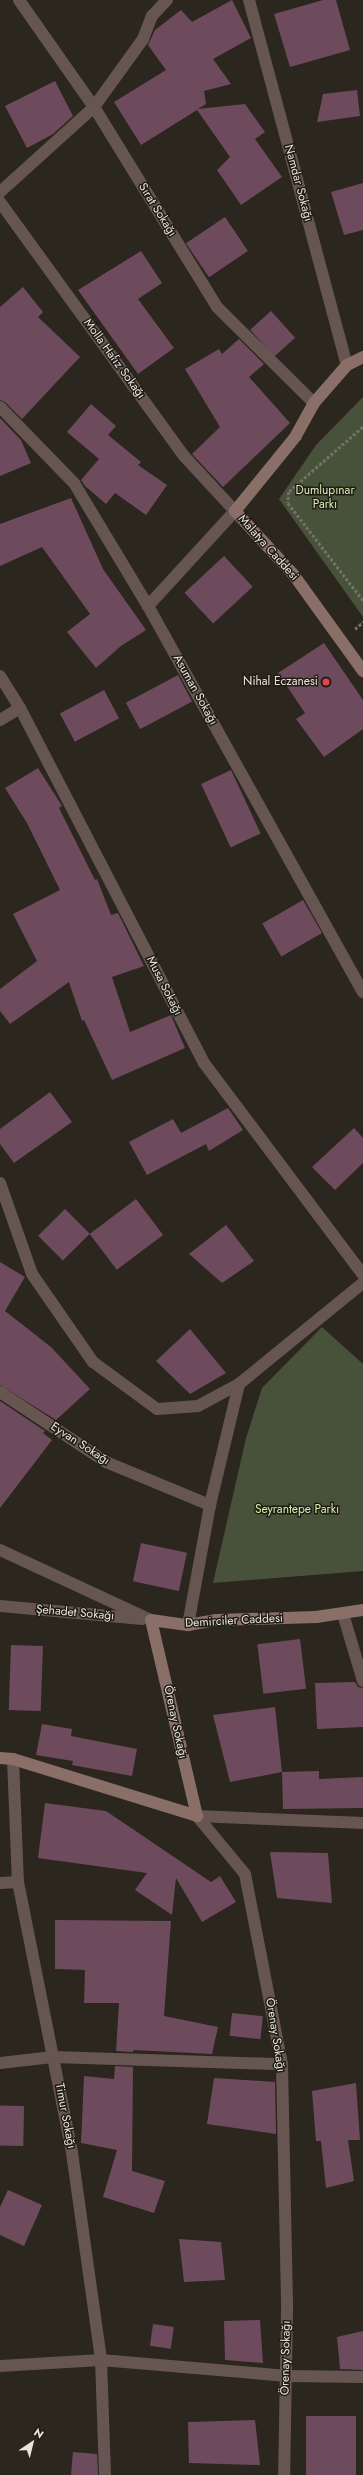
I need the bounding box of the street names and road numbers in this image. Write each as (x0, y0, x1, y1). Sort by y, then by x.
street label: Namdar Sokağı (281, 143, 315, 223)
street label: Sırat Sokağı (135, 181, 179, 239)
street label: Molla Hafız Sokağı (80, 316, 148, 402)
street label: Malatya Caddesi (235, 512, 301, 584)
street label: Asuman Sokağı (170, 652, 220, 728)
street label: Musa Sokağı (143, 954, 185, 1018)
street label: Eyvan Sokağı (48, 1420, 112, 1468)
street label: Şehadet Sokağı (35, 1602, 115, 1624)
street label: Demirciler Caddesi (185, 1611, 283, 1631)
street label: Örenay Sokağı (160, 1684, 190, 1760)
street label: Örenay Sokağı (262, 1997, 288, 2073)
street label: Timur Sokağı (52, 2082, 78, 2150)
street label: Örenay Sokağı (278, 2321, 294, 2395)

